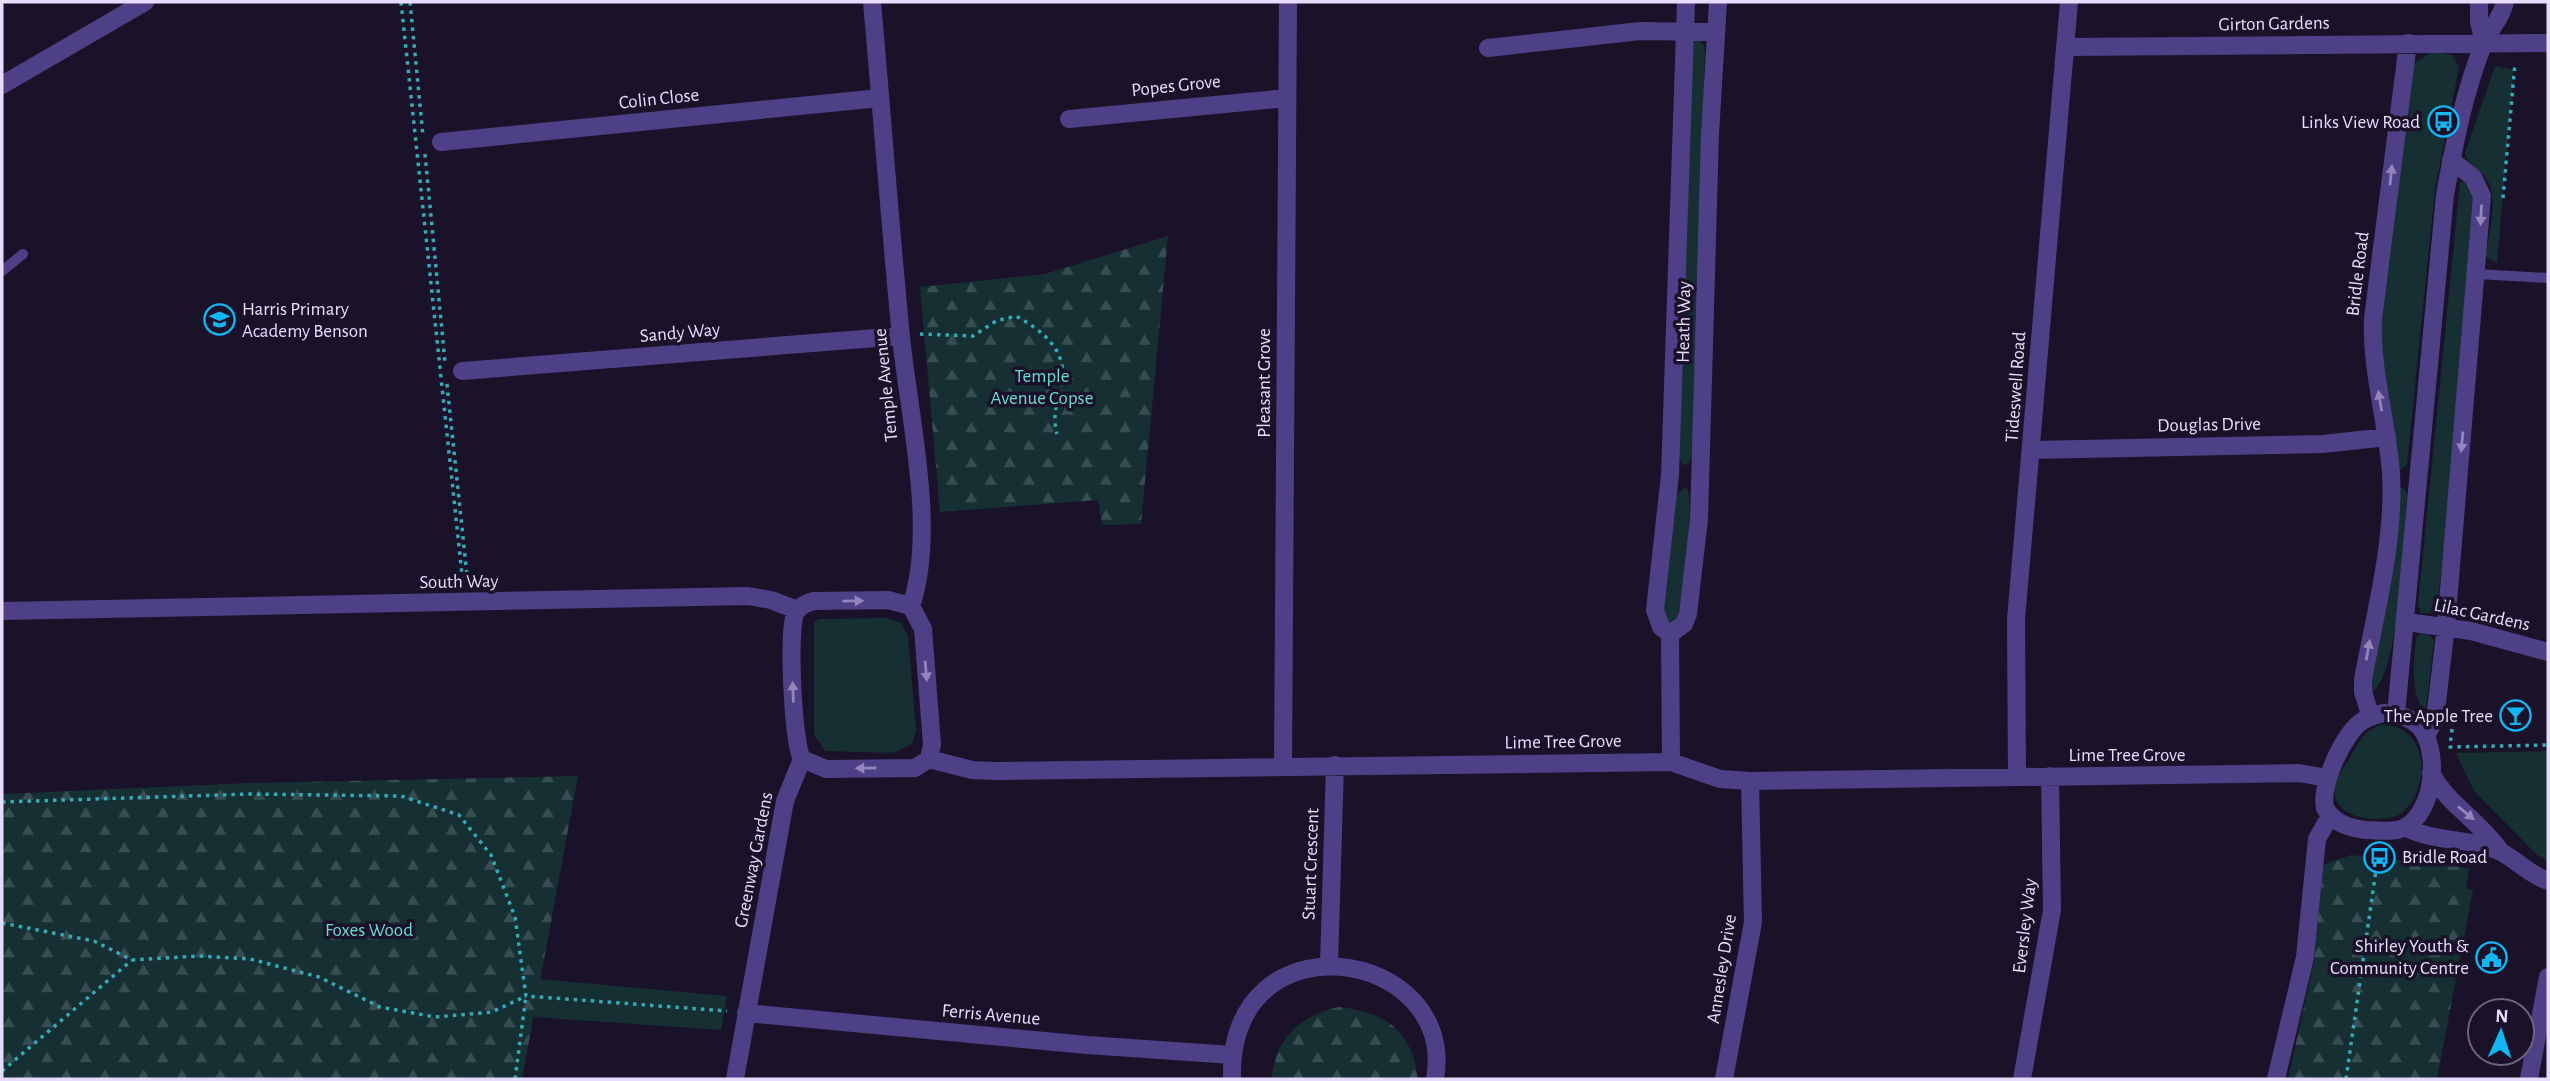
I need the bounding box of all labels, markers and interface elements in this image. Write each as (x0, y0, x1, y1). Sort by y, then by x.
street label: Girton Gardens (2218, 14, 2330, 34)
street label: Popes Grove (1130, 72, 1222, 100)
street label: Colin Close (618, 85, 700, 113)
bus stop icon: Links View Road (2426, 105, 2460, 139)
place label: Links View Road (2301, 113, 2420, 132)
one-way arrow (2386, 164, 2397, 186)
one-way arrow (2475, 205, 2486, 227)
street label: Bridle Road (2343, 231, 2373, 317)
street label: Heath Way (1674, 281, 1694, 363)
place label: Harris Primary Academy Benson (242, 300, 368, 341)
school or university icon: Harris Primary Academy Benson (202, 303, 236, 337)
street label: Sandy Way (639, 320, 721, 346)
street label: Temple Avenue (871, 327, 901, 443)
street label: Pleasant Grove (1255, 328, 1274, 438)
street label: Tideswell Road (2003, 331, 2029, 443)
park label: Temple Avenue Copse (991, 367, 1093, 408)
one-way arrow (2374, 390, 2385, 412)
street label: Douglas Drive (2157, 415, 2261, 435)
one-way arrow (2456, 431, 2467, 453)
street label: South Way (419, 572, 499, 592)
one-way arrow (842, 595, 864, 606)
street label: Lilac Gardens (2432, 596, 2532, 634)
one-way arrow (2363, 639, 2374, 661)
one-way arrow (921, 660, 932, 682)
one-way arrow (788, 681, 799, 703)
bar icon: The Apple Tree (2499, 699, 2533, 733)
place label: The Apple Tree (2384, 707, 2493, 726)
street label: Lime Tree Grove (1504, 731, 1622, 753)
street label: Lime Tree Grove (2068, 746, 2186, 765)
one-way arrow (854, 762, 876, 774)
street label: Greenway Gardens (732, 791, 776, 929)
one-way arrow (2456, 805, 2474, 820)
street label: Stuart Crescent (1300, 808, 1322, 920)
bus stop icon: Bridle Road (2362, 840, 2396, 874)
place label: Bridle Road (2402, 848, 2487, 867)
street label: Eversley Way (2010, 877, 2040, 975)
street label: Annesley Drive (1704, 913, 1740, 1025)
park label: Foxes Wood (325, 921, 413, 940)
place label: Shirley Youth & Community Centre (2330, 937, 2469, 978)
public building icon: Shirley Youth & Community Centre (2475, 940, 2509, 974)
north arrow (2466, 997, 2536, 1067)
street label: Ferris Avenue (941, 1001, 1041, 1029)
text: N (2495, 1007, 2509, 1026)

